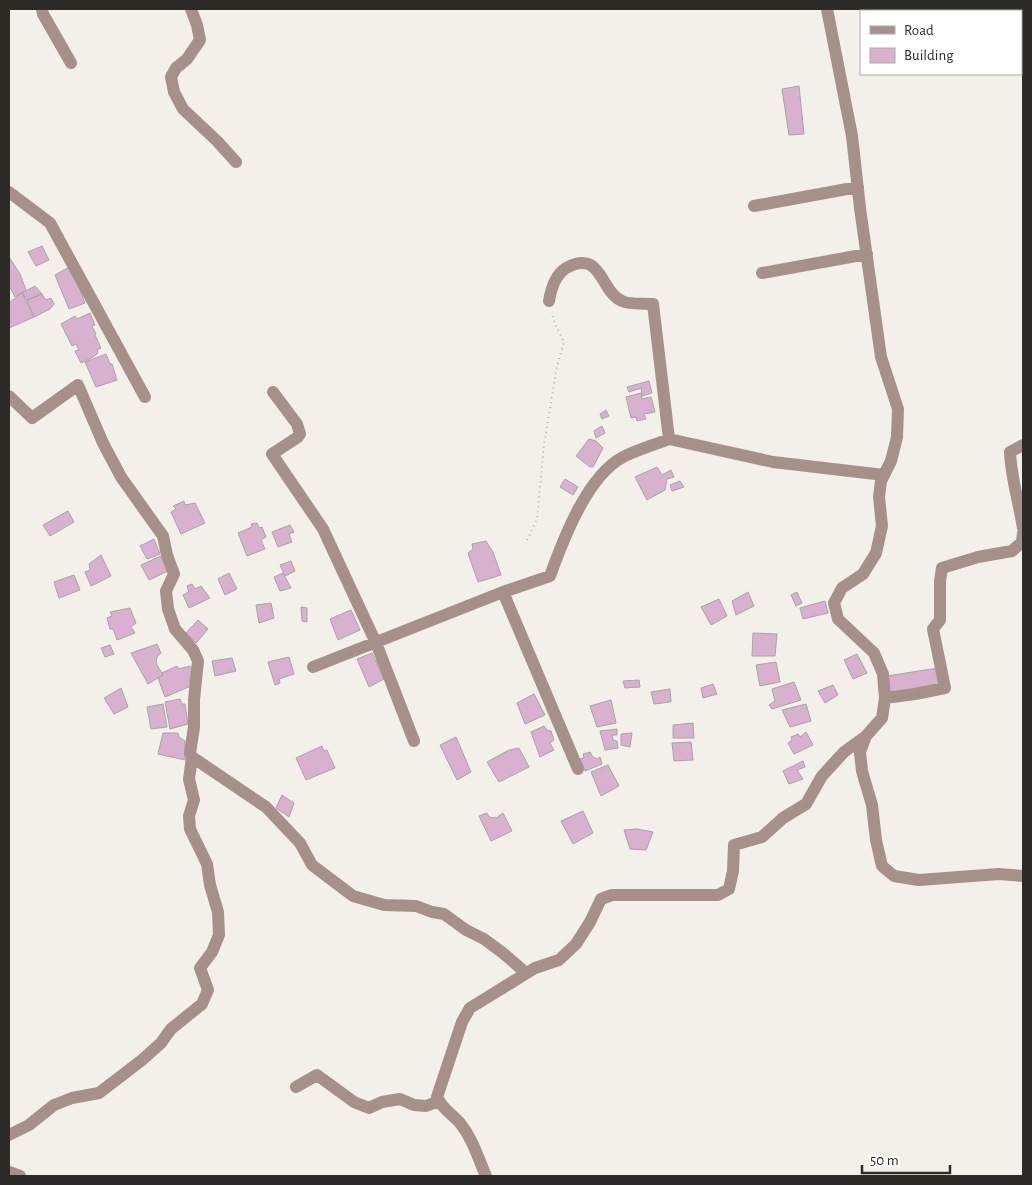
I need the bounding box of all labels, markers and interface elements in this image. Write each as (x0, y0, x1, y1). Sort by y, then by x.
legend (860, 10, 1022, 75)
text: Road (904, 23, 934, 38)
text: Building (904, 48, 954, 63)
scale bar (862, 1142, 950, 1174)
text: 50 m (870, 1153, 899, 1168)

